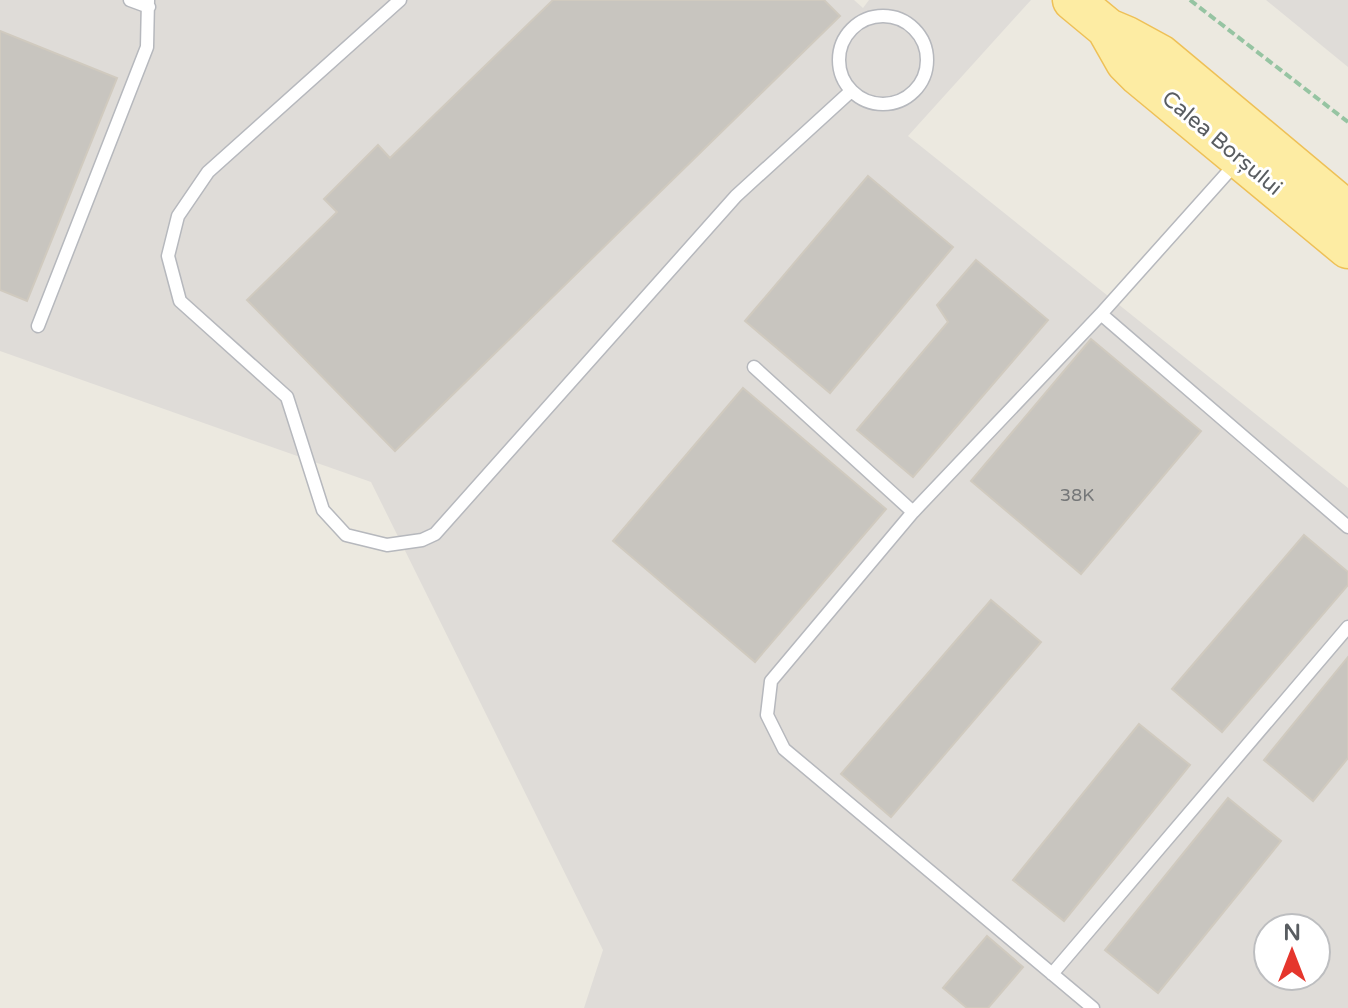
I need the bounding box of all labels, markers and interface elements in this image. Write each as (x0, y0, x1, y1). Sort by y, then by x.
street label: Calea Borșului (1157, 85, 1287, 201)
house number: 38K (1060, 484, 1094, 506)
north arrow (1252, 912, 1332, 992)
text: N (1283, 920, 1301, 946)

